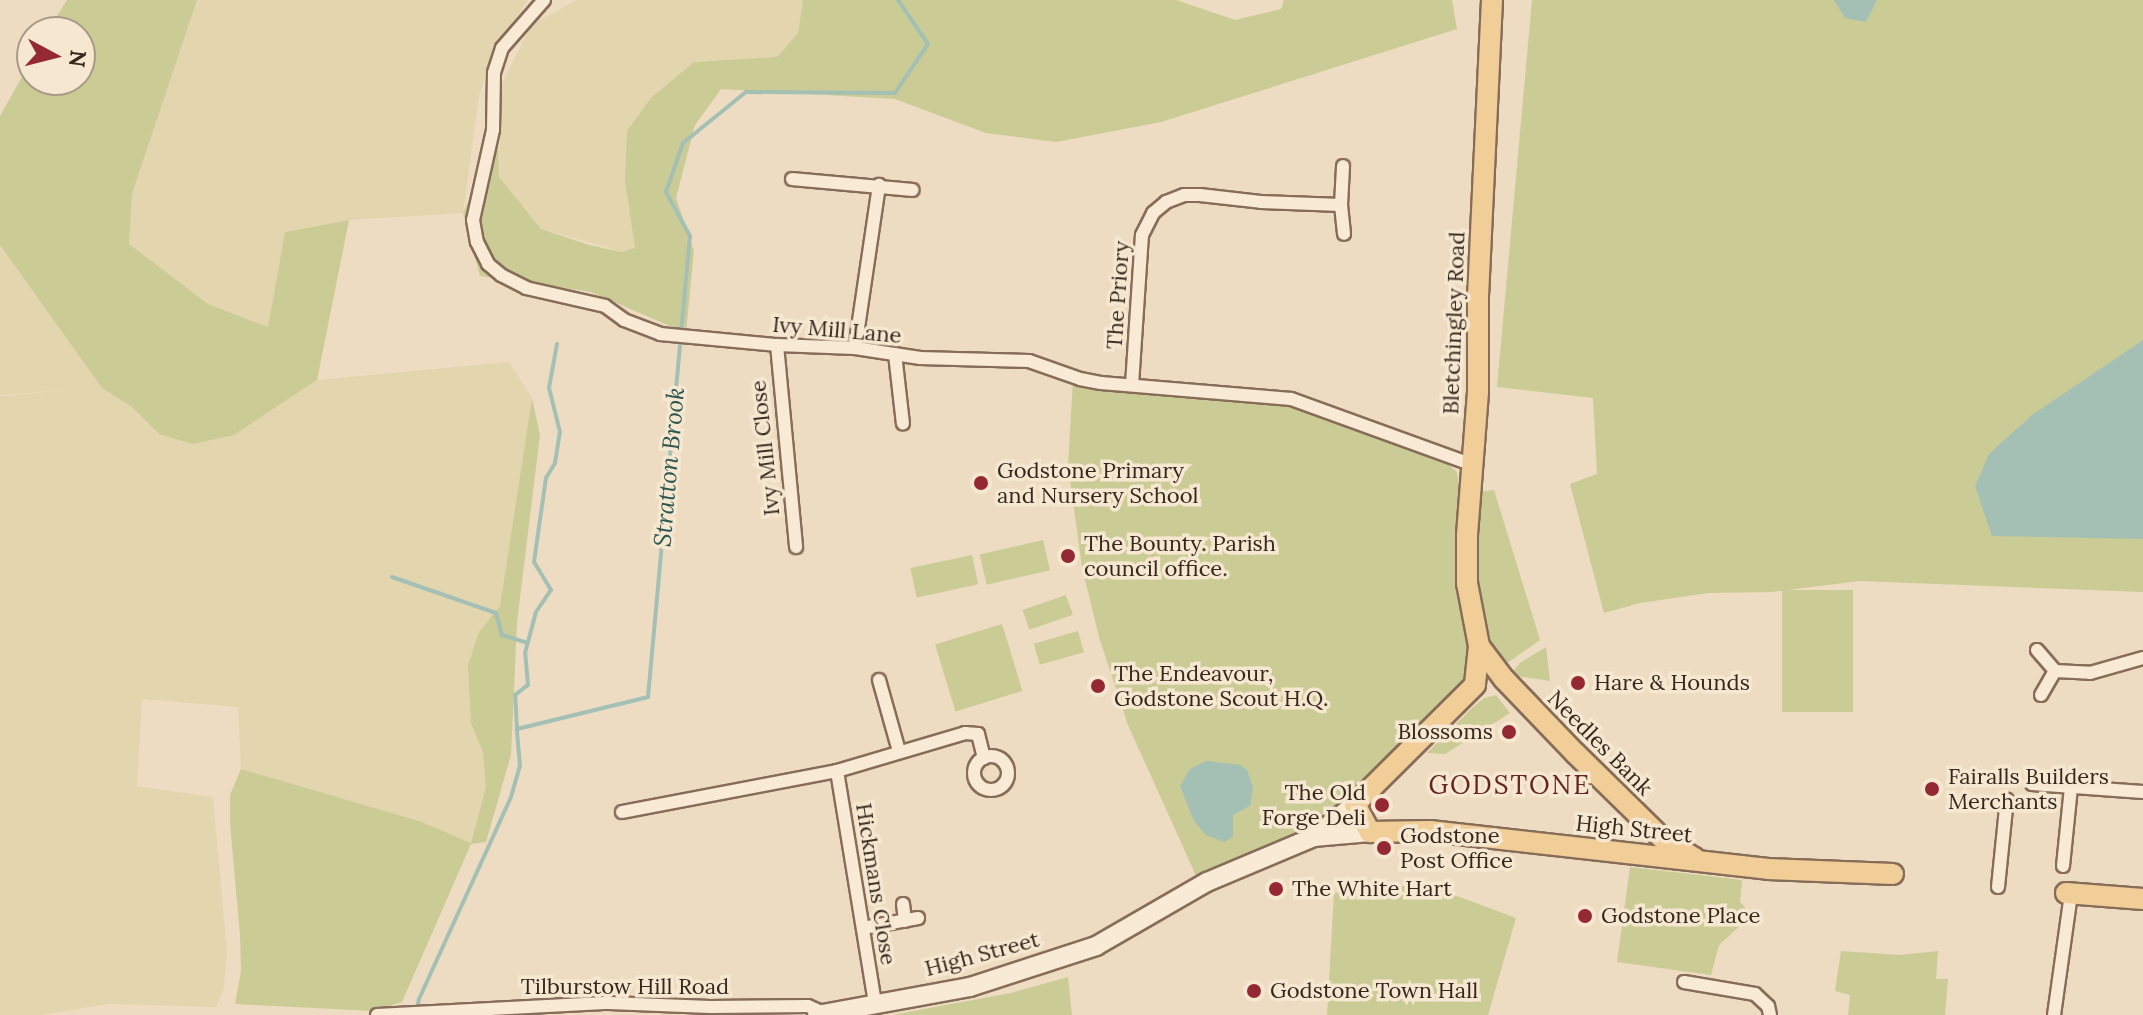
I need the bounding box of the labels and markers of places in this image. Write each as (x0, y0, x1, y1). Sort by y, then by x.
place label: Godstone Primary and Nursery School (997, 457, 1199, 508)
marker: Godstone Primary and Nursery School (972, 474, 990, 492)
place label: The Bounty. Parish council office. (1084, 530, 1276, 582)
marker: The Bounty. Parish council office. (1059, 547, 1077, 565)
place label: The Endeavour, Godstone Scout H.Q. (1114, 660, 1328, 712)
place label: Hare & Hounds (1594, 670, 1750, 696)
marker: Hare & Hounds (1569, 674, 1587, 692)
marker: The Endeavour, Godstone Scout H.Q. (1089, 677, 1107, 695)
place label: Blossoms (1398, 719, 1493, 745)
marker: Blossoms (1500, 723, 1518, 741)
place label: Fairalls Builders Merchants (1948, 763, 2109, 814)
place label: The Old Forge Deli (1262, 779, 1366, 830)
marker: Fairalls Builders Merchants (1923, 780, 1941, 798)
marker: The Old Forge Deli (1373, 796, 1391, 814)
place label: Godstone Post Office (1400, 822, 1513, 874)
marker: Godstone Post Office (1375, 839, 1393, 857)
place label: The White Hart (1292, 876, 1452, 902)
marker: The White Hart (1267, 880, 1285, 898)
place label: Godstone Place (1601, 903, 1760, 929)
marker: Godstone Place (1576, 907, 1594, 925)
place label: Godstone Town Hall (1270, 978, 1478, 1004)
marker: Godstone Town Hall (1245, 982, 1263, 1000)

